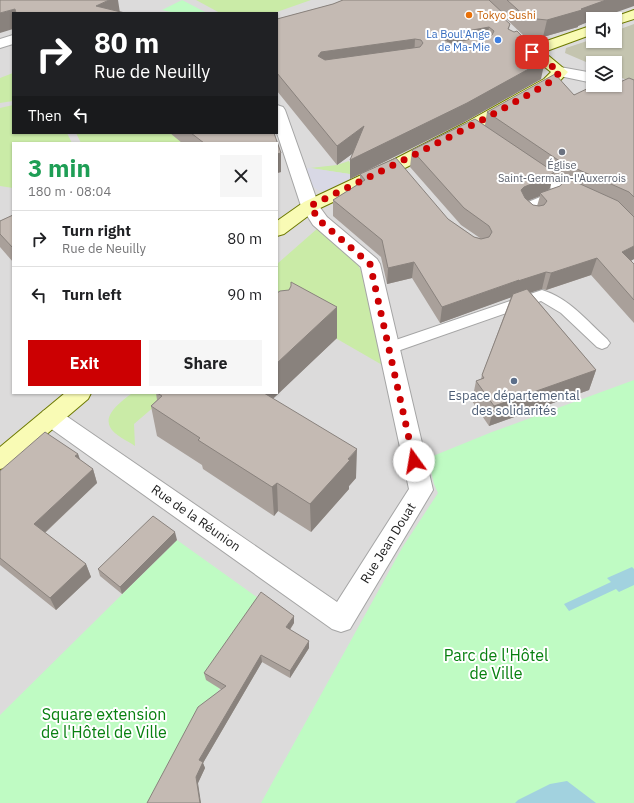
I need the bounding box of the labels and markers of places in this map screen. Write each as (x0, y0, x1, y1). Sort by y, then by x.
place label: Tokyo Sushi (477, 8, 536, 22)
marker: Tokyo Sushi (464, 10, 474, 20)
place label: La Boul'Ange de Ma-Mie (426, 27, 490, 54)
marker: La Boul'Ange de Ma-Mie (493, 35, 503, 45)
pin (515, 35, 549, 69)
marker: Église Saint-Germain-l'Auxerrois (557, 147, 567, 157)
place label: Église Saint-Germain-l'Auxerrois (498, 158, 626, 185)
marker: Espace départemental des solidarités (509, 376, 519, 386)
place label: Espace départemental des solidarités (448, 387, 580, 419)

